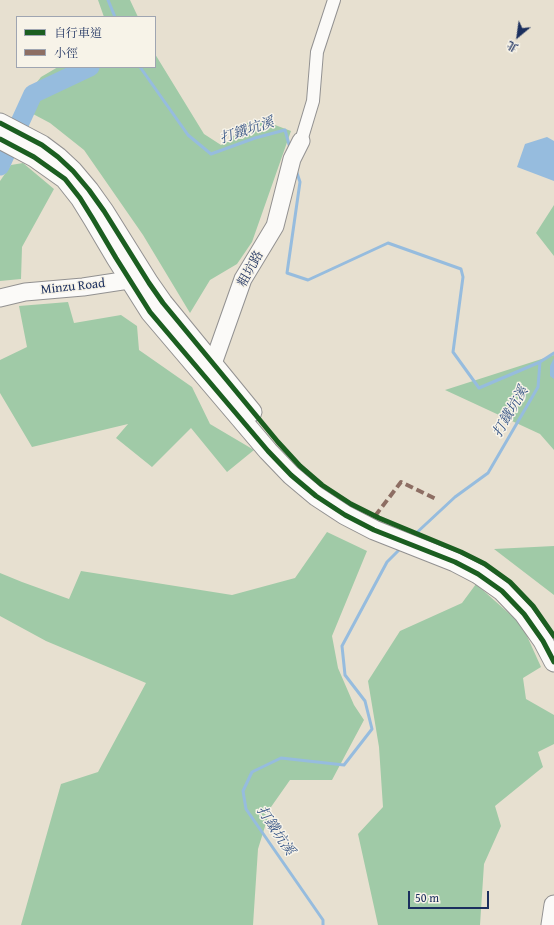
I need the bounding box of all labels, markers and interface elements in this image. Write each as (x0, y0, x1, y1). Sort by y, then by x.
legend (16, 16, 156, 68)
north arrow (498, 16, 538, 56)
text: 自行車道 (54, 24, 102, 41)
text: 北 (503, 37, 521, 56)
text: 小徑 (54, 44, 78, 61)
water label: 打鐵坑溪 (218, 114, 276, 148)
street label: 粗坑路 (235, 248, 267, 290)
street label: Minzu Road (40, 276, 106, 298)
water label: 打鐵坑溪 (490, 384, 532, 440)
water label: 打鐵坑溪 (252, 803, 298, 859)
scale bar (410, 883, 491, 909)
text: 50 m (415, 889, 439, 906)

